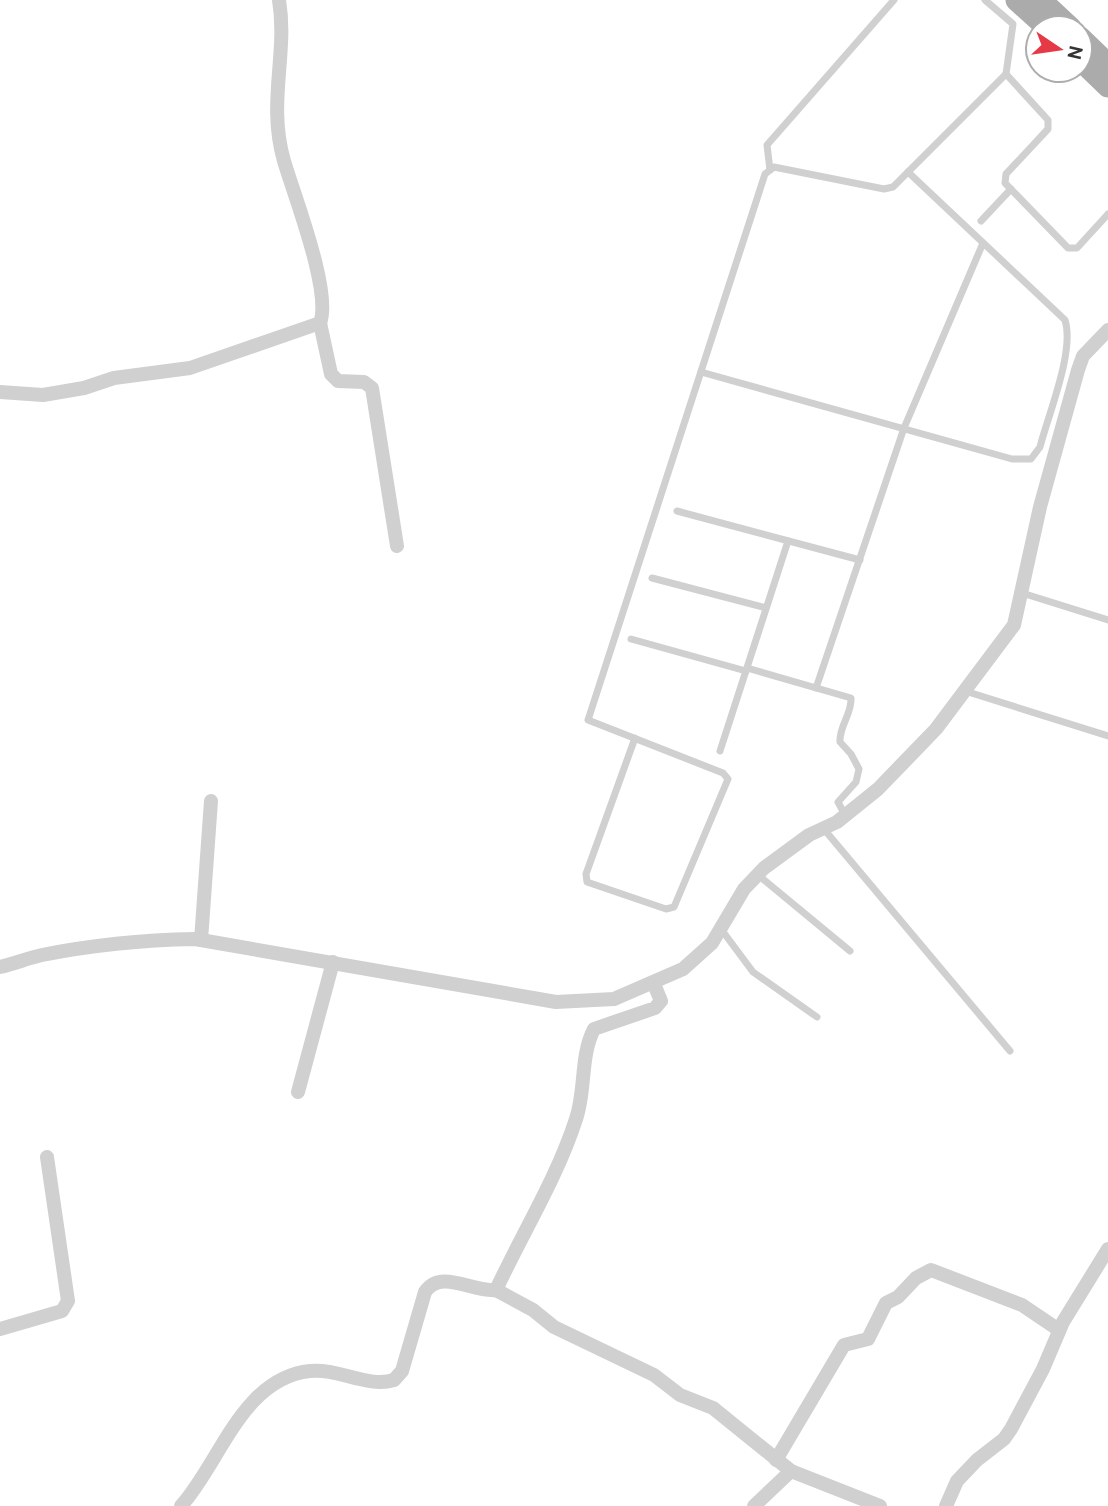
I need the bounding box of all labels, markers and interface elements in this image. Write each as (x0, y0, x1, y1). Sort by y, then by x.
north arrow (1024, 14, 1094, 84)
text: N (1060, 43, 1087, 62)

